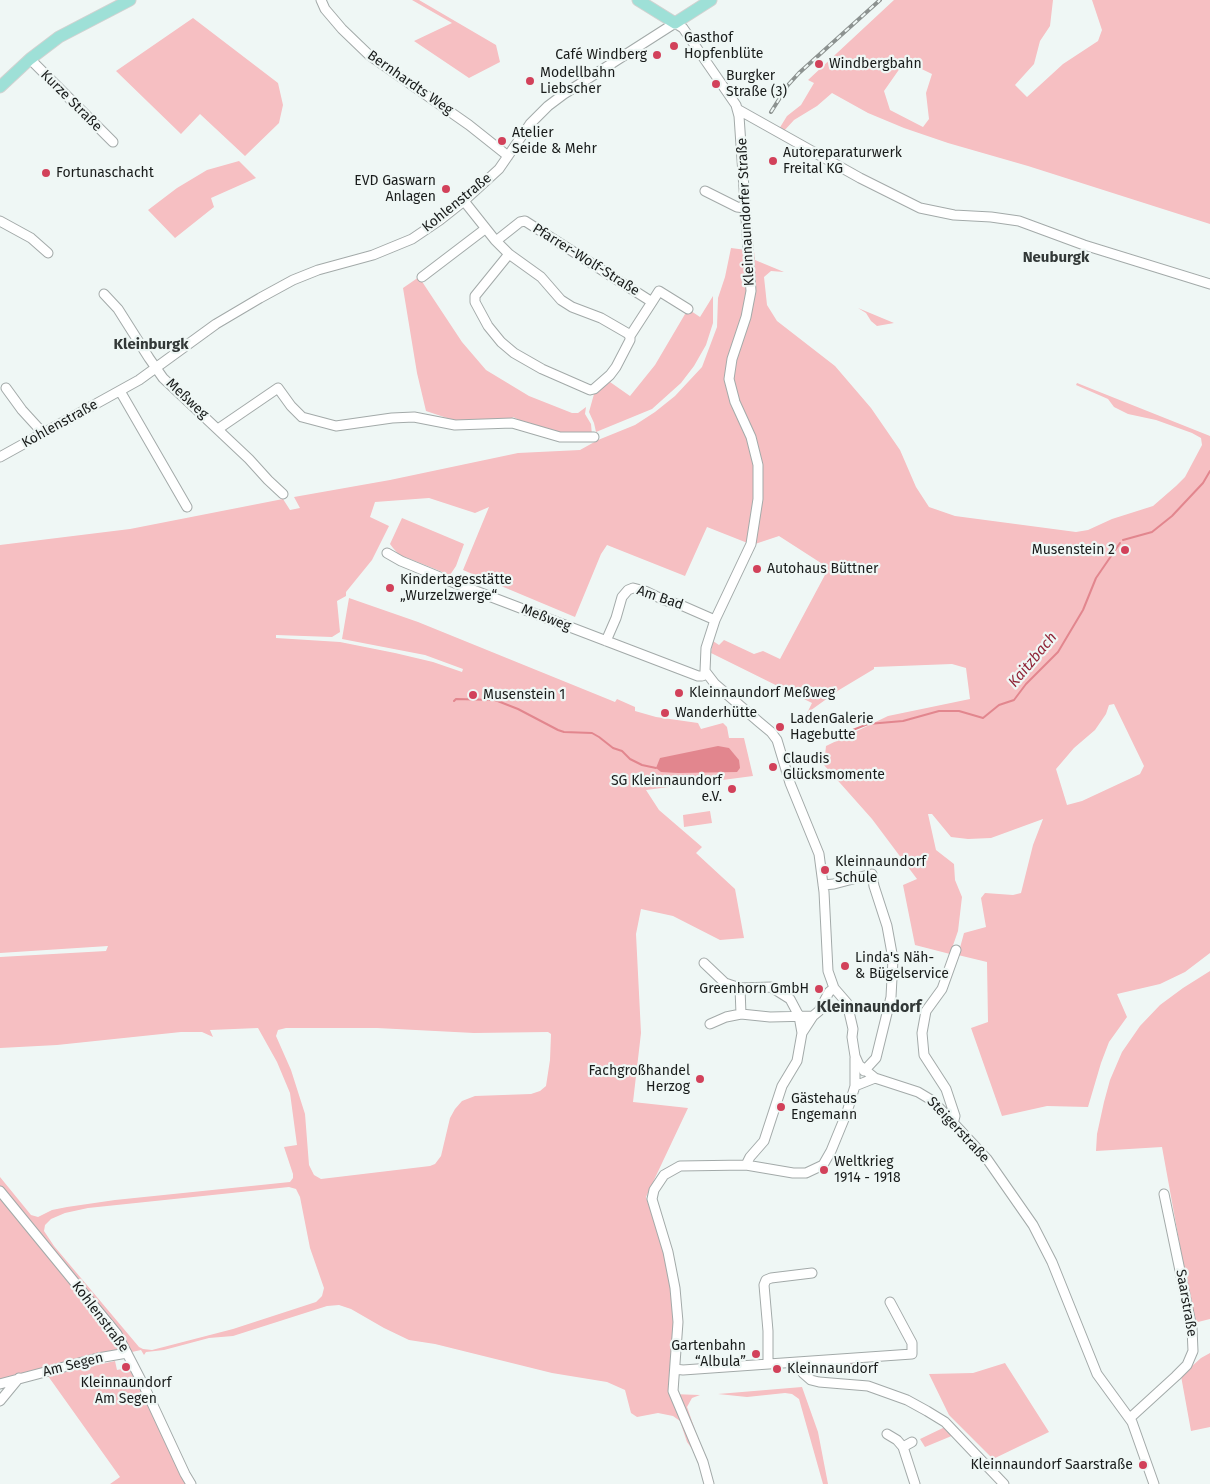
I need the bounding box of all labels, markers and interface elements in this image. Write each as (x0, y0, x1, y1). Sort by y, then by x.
place label: Gasthof Hopfenblüte (684, 30, 763, 62)
marker: Gasthof Hopfenblüte (668, 40, 680, 52)
street label: Bernhardts Weg (364, 47, 456, 119)
place label: Café Windberg (555, 47, 647, 63)
marker: Café Windberg (651, 49, 663, 61)
place label: Windbergbahn (829, 56, 922, 72)
marker: Windbergbahn (813, 58, 825, 70)
place label: Modellbahn Liebscher (540, 65, 615, 98)
street label: Kurze Straße (37, 67, 105, 135)
place label: Burgker Straße (3) (726, 68, 787, 100)
marker: Modellbahn Liebscher (524, 75, 536, 87)
marker: Burgker Straße (3) (710, 78, 722, 90)
place label: Atelier Seide & Mehr (512, 125, 597, 158)
marker: Atelier Seide & Mehr (496, 135, 508, 147)
street label: Kleinnaundorfer Straße (734, 137, 758, 287)
place label: Autoreparaturwerk Freital KG (783, 145, 902, 178)
marker: Autoreparaturwerk Freital KG (767, 155, 779, 167)
place label: Fortunaschacht (56, 165, 154, 181)
marker: Fortunaschacht (40, 167, 52, 179)
street label: Kohlenstraße (419, 170, 495, 236)
place label: EVD Gaswarn Anlagen (354, 173, 436, 206)
marker: EVD Gaswarn Anlagen (440, 183, 452, 195)
street label: Pfarrer-Wolf-Straße (529, 220, 643, 300)
district label: Neuburgk (1023, 249, 1089, 267)
district label: Kleinburgk (114, 336, 188, 354)
street label: Meßweg (162, 375, 212, 423)
street label: Kohlenstraße (19, 396, 101, 452)
place label: Musenstein 2 (1032, 542, 1115, 558)
marker: Musenstein 2 (1119, 544, 1131, 556)
place label: Autohaus Büttner (767, 561, 878, 577)
marker: Autohaus Büttner (751, 563, 763, 575)
place label: Kindertagesstätte „Wurzelzwerge“ (400, 572, 512, 604)
marker: Kindertagesstätte „Wurzelzwerge“ (384, 582, 396, 594)
street label: Am Bad (634, 582, 686, 614)
street label: Meßweg (519, 601, 573, 635)
water label: Kaitzbach (1005, 629, 1061, 691)
place label: Kleinnaundorf Meßweg (689, 685, 835, 701)
place label: Musenstein 1 (483, 687, 565, 703)
marker: Kleinnaundorf Meßweg (673, 687, 685, 699)
marker: Musenstein 1 (467, 689, 479, 701)
place label: Wanderhütte (675, 705, 757, 721)
marker: Wanderhütte (659, 707, 671, 719)
place label: LadenGalerie Hagebutte (790, 711, 874, 744)
marker: LadenGalerie Hagebutte (774, 721, 786, 733)
place label: Claudis Glücksmomente (783, 751, 885, 784)
marker: Claudis Glücksmomente (767, 761, 779, 773)
place label: SG Kleinnaundorf e.V. (611, 773, 722, 806)
marker: SG Kleinnaundorf e.V. (726, 783, 738, 795)
place label: Kleinnaundorf Schule (835, 854, 926, 886)
marker: Kleinnaundorf Schule (819, 864, 831, 876)
place label: Linda's Näh- & Bügelservice (855, 950, 949, 982)
marker: Linda's Näh- & Bügelservice (839, 960, 851, 972)
place label: Greenhorn GmbH (699, 981, 809, 997)
marker: Greenhorn GmbH (813, 983, 825, 995)
district label: Kleinnaundorf (817, 998, 921, 1018)
place label: Fachgroßhandel Herzog (589, 1063, 690, 1096)
marker: Fachgroßhandel Herzog (694, 1073, 706, 1085)
place label: Gästehaus Engemann (791, 1091, 857, 1124)
street label: Steigerstraße (923, 1094, 993, 1166)
marker: Gästehaus Engemann (775, 1101, 787, 1113)
place label: Weltkrieg 1914 - 1918 (834, 1154, 901, 1186)
marker: Weltkrieg 1914 - 1918 (818, 1164, 830, 1176)
street label: Saarstraße (1172, 1268, 1200, 1338)
street label: Kohlenstraße (68, 1278, 132, 1356)
place label: Gartenbahn “Albula” (671, 1338, 746, 1370)
marker: Gartenbahn “Albula” (750, 1348, 762, 1360)
street label: Am Segen (41, 1349, 105, 1381)
marker: Kleinnaundorf Am Segen (120, 1361, 132, 1373)
place label: Kleinnaundorf (787, 1361, 878, 1377)
marker: Kleinnaundorf (771, 1363, 783, 1375)
place label: Kleinnaundorf Am Segen (81, 1375, 171, 1408)
place label: Kleinnaundorf Saarstraße (970, 1457, 1133, 1473)
marker: Kleinnaundorf Saarstraße (1137, 1459, 1149, 1471)

